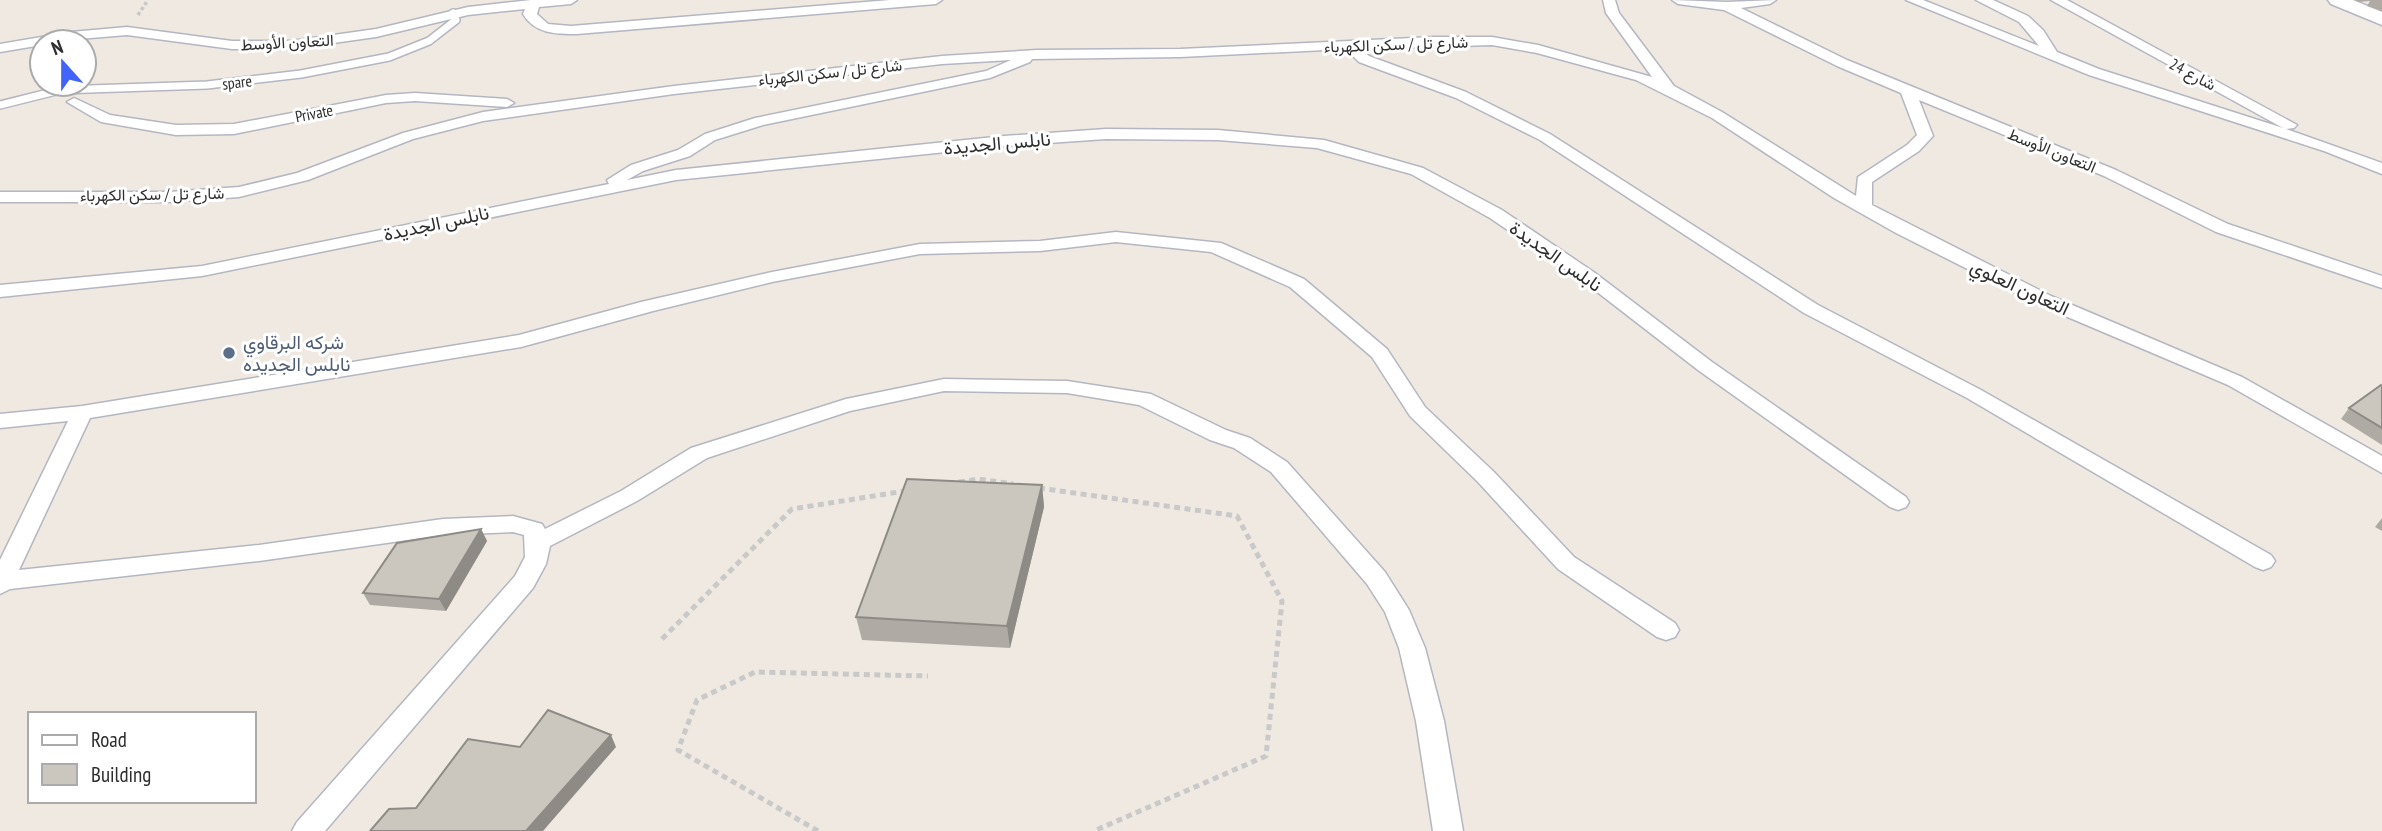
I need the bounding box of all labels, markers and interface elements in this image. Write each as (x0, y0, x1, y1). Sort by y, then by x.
north arrow (28, 28, 98, 98)
street label: التعاون الأوسط (240, 30, 334, 55)
street label: شارع تل / سكن الكهرباء (1323, 31, 1469, 59)
text: N (48, 34, 66, 60)
street label: شارع 24 (2165, 53, 2220, 96)
street label: شارع تل / سكن الكهرباء (757, 55, 903, 91)
street label: spare (221, 70, 253, 94)
street label: Private (293, 100, 335, 126)
street label: التعاون الأوسط (2005, 123, 2099, 178)
street label: نابلس الجديدة (942, 126, 1052, 160)
street label: شارع تل / سكن الكهرباء (80, 183, 224, 207)
street label: نابلس الجديدة (381, 200, 491, 246)
street label: نابلس الجديدة (1505, 215, 1607, 297)
street label: التعاون العلوي (1965, 254, 2073, 324)
place label: شركه البرقاوي نابلس الجديده (243, 330, 350, 376)
marker: شركه البرقاوي نابلس الجديده (221, 345, 237, 361)
legend (28, 712, 256, 803)
text: Road (91, 726, 127, 753)
text: Building (91, 761, 151, 788)

